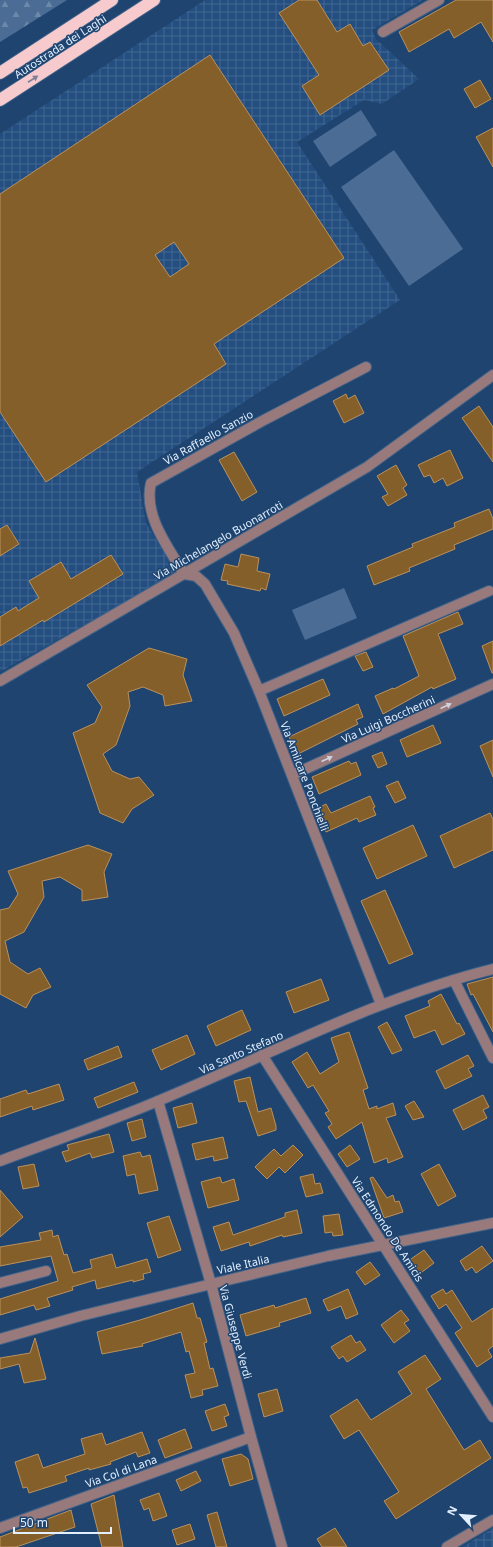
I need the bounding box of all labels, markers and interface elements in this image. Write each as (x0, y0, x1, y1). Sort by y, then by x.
street label: Autostrada dei Laghi (11, 11, 109, 81)
one-way arrow (28, 75, 38, 83)
street label: Via Raffaello Sanzio (161, 406, 256, 468)
street label: Via Michelangelo Buonarroti (151, 497, 285, 583)
street label: Via Luigi Boccherini (339, 692, 437, 746)
one-way arrow (440, 702, 452, 709)
street label: Via Amilcare Ponchielli (277, 719, 333, 833)
one-way arrow (322, 756, 333, 762)
street label: Via Santo Stefano (197, 1027, 286, 1077)
street label: Via Edmondo De Amicis (348, 1174, 428, 1284)
street label: Viale Italia (215, 1251, 271, 1277)
street label: Via Giuseppe Verdi (216, 1283, 256, 1381)
street label: Via Col di Lana (83, 1451, 159, 1491)
north arrow (441, 1495, 481, 1535)
text: N (443, 1503, 460, 1518)
scale bar (14, 1509, 111, 1535)
text: 50 m (20, 1514, 48, 1531)

